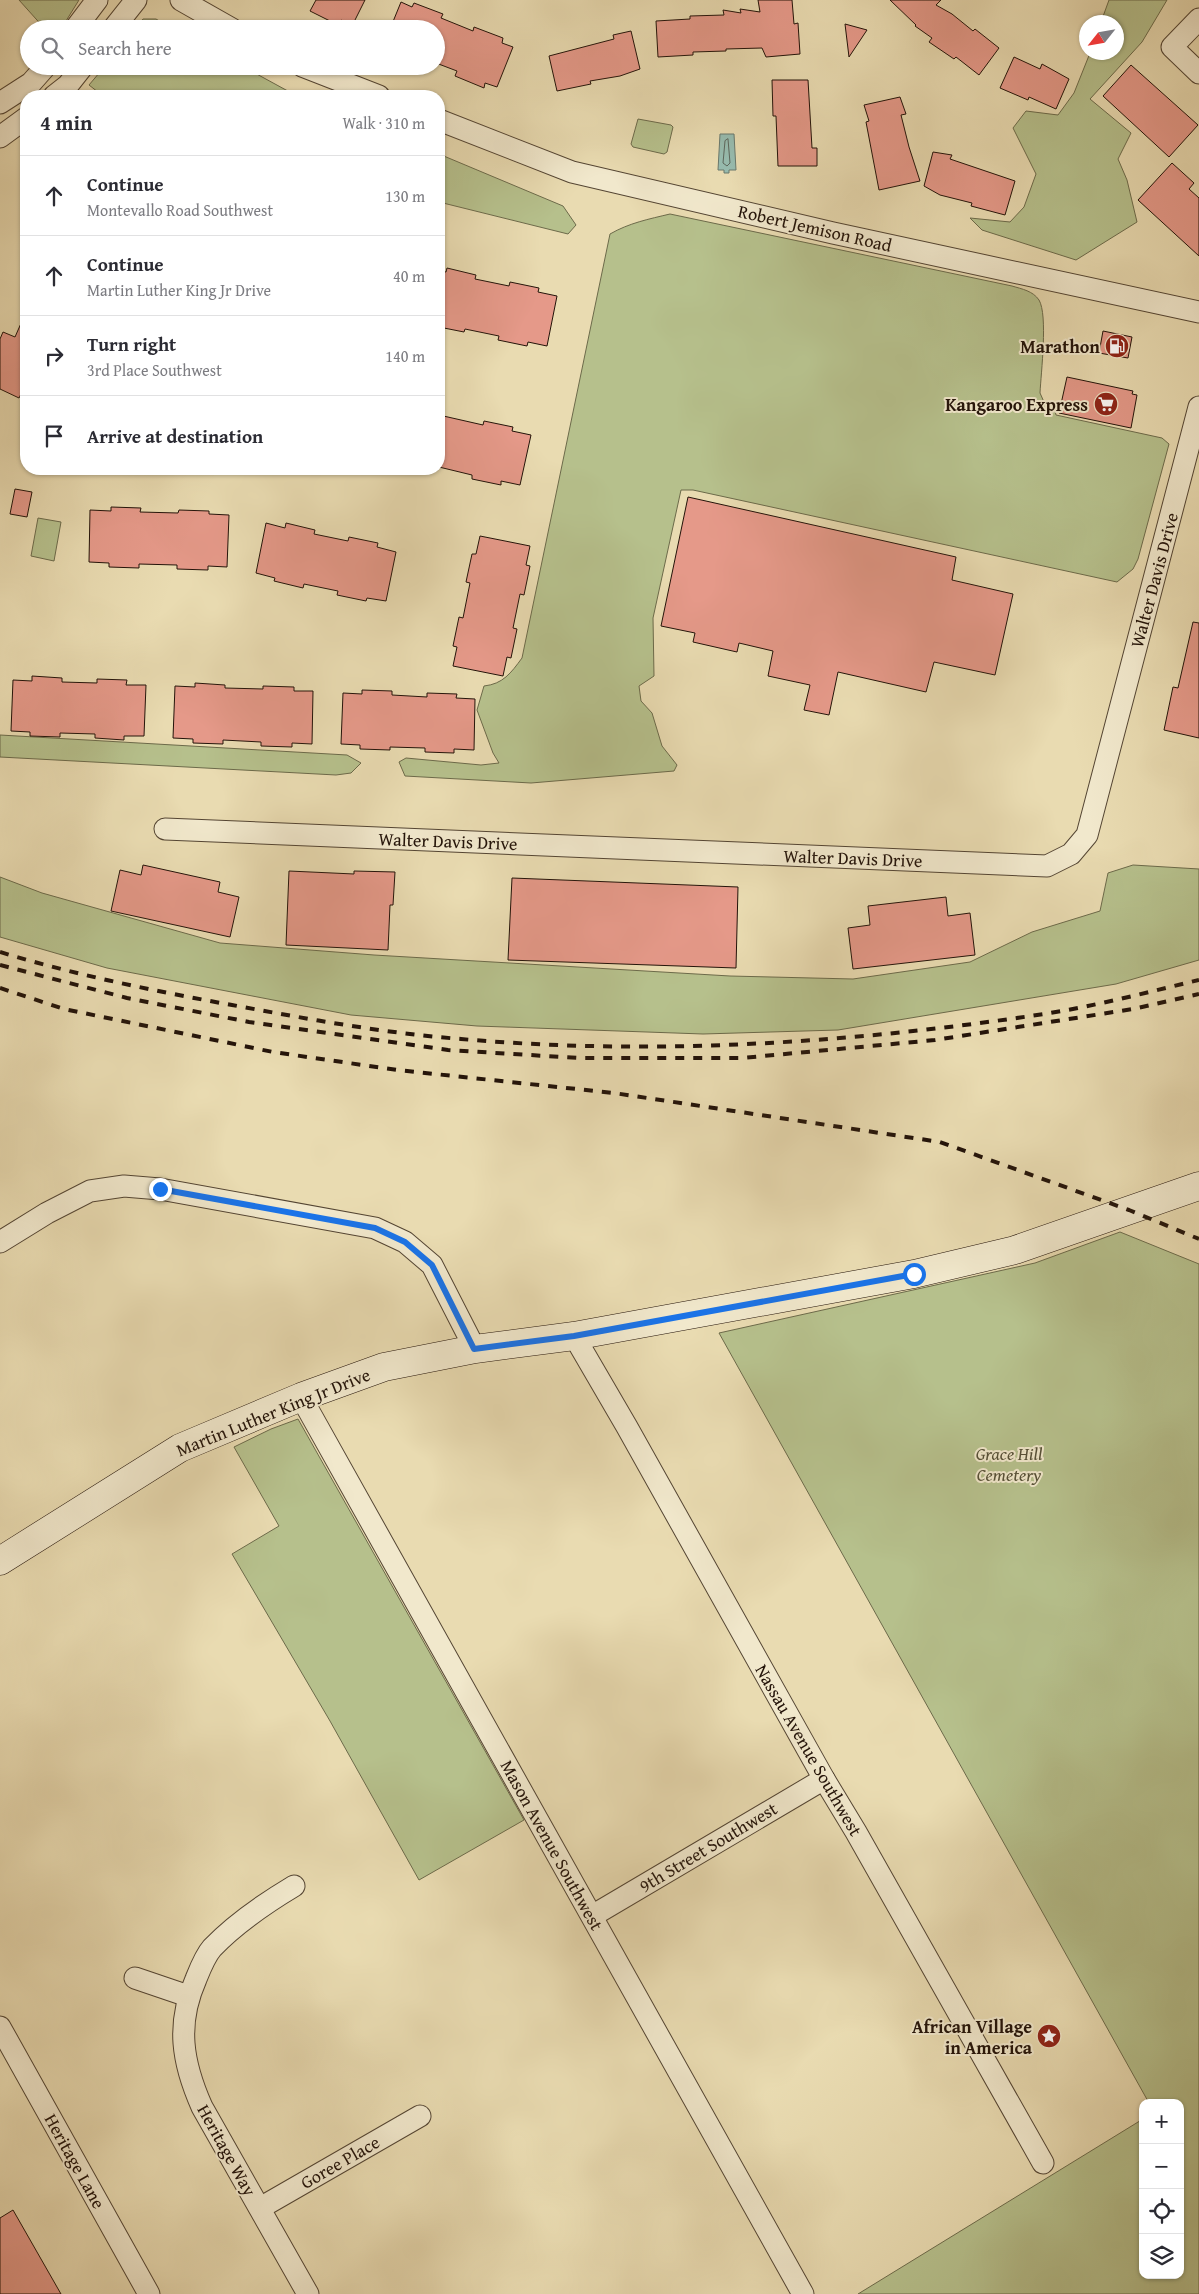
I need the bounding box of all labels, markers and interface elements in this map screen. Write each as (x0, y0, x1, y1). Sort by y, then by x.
north arrow (1079, 15, 1124, 60)
search box (20, 20, 445, 75)
icon: search (38, 34, 66, 62)
text: Search here (78, 34, 172, 62)
text: 4 min (40, 107, 92, 138)
text: Walk · 310 m (342, 111, 425, 135)
text: Continue (87, 170, 164, 198)
icon: ahead (40, 182, 68, 210)
text: 130 m (385, 184, 425, 208)
street label: Robert Jemison Road (735, 197, 895, 259)
text: Montevallo Road Southwest (87, 198, 273, 222)
text: Continue (87, 250, 164, 278)
icon: ahead (40, 262, 68, 290)
text: 40 m (393, 264, 425, 288)
text: Martin Luther King Jr Drive (87, 278, 271, 302)
text: Turn right (87, 330, 176, 358)
place label: Marathon (1020, 333, 1100, 360)
fuel station icon: Marathon (1104, 333, 1130, 359)
icon: right (40, 342, 68, 370)
text: 140 m (385, 344, 425, 368)
text: 3rd Place Southwest (87, 358, 222, 382)
place label: Kangaroo Express (945, 391, 1088, 418)
supermarket icon: Kangaroo Express (1093, 391, 1119, 417)
icon: arrive (40, 422, 68, 450)
text: Arrive at destination (87, 422, 263, 450)
street label: Walter Davis Drive (1123, 509, 1185, 651)
street label: Walter Davis Drive (378, 825, 518, 857)
street label: Walter Davis Drive (783, 842, 923, 874)
route end (149, 1178, 172, 1201)
route start (903, 1263, 926, 1286)
street label: Martin Luther King Jr Drive (172, 1361, 374, 1463)
park label: Grace Hill Cemetery (976, 1440, 1043, 1488)
street label: Nassau Avenue Southwest (749, 1659, 870, 1842)
street label: Mason Avenue Southwest (494, 1755, 611, 1936)
street label: 9th Street Southwest (634, 1795, 783, 1899)
place label: African Village in America (912, 2013, 1033, 2061)
place icon: African Village in America (1036, 2023, 1062, 2049)
street label: Heritage Way (191, 2099, 263, 2201)
map controls (1139, 2099, 1184, 2279)
button: + (1139, 2099, 1184, 2144)
street label: Heritage Lane (38, 2109, 112, 2213)
street label: Goree Place (295, 2128, 385, 2196)
button: − (1139, 2144, 1184, 2189)
button: locate (1139, 2189, 1184, 2234)
button: layers (1139, 2234, 1184, 2279)

